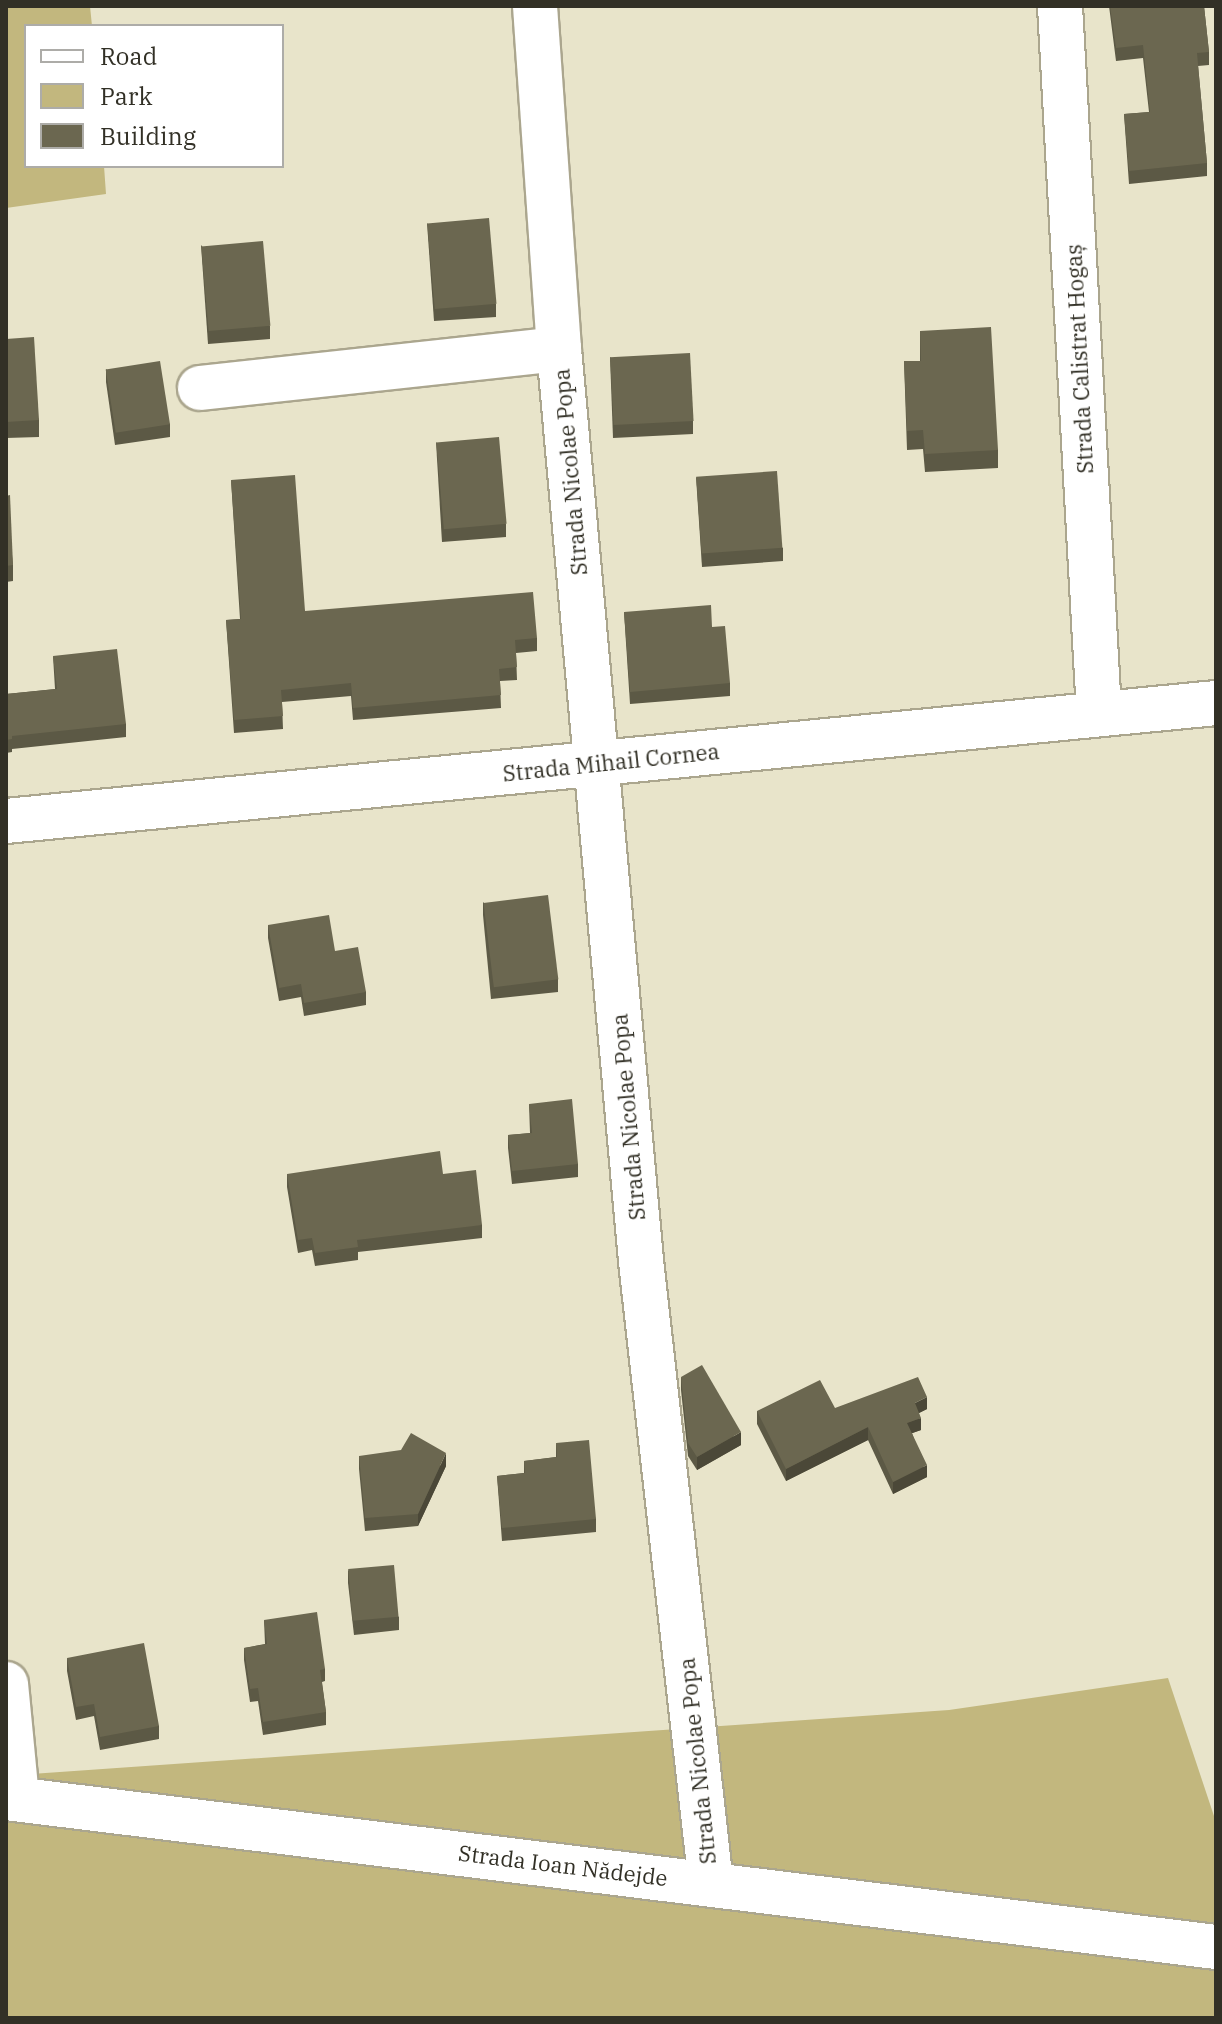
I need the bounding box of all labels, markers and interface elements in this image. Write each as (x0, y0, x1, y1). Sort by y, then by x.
legend (24, 24, 284, 168)
text: Road (100, 40, 157, 72)
text: Park (100, 80, 152, 112)
text: Building (100, 120, 196, 152)
street label: Strada Calistrat Hogaș (1060, 244, 1098, 474)
street label: Strada Nicolae Popa (548, 368, 592, 576)
street label: Strada Mihail Cornea (501, 737, 721, 787)
street label: Strada Nicolae Popa (606, 1013, 650, 1221)
street label: Strada Nicolae Popa (673, 1656, 721, 1866)
street label: Strada Ioan Nădejde (457, 1839, 669, 1891)

